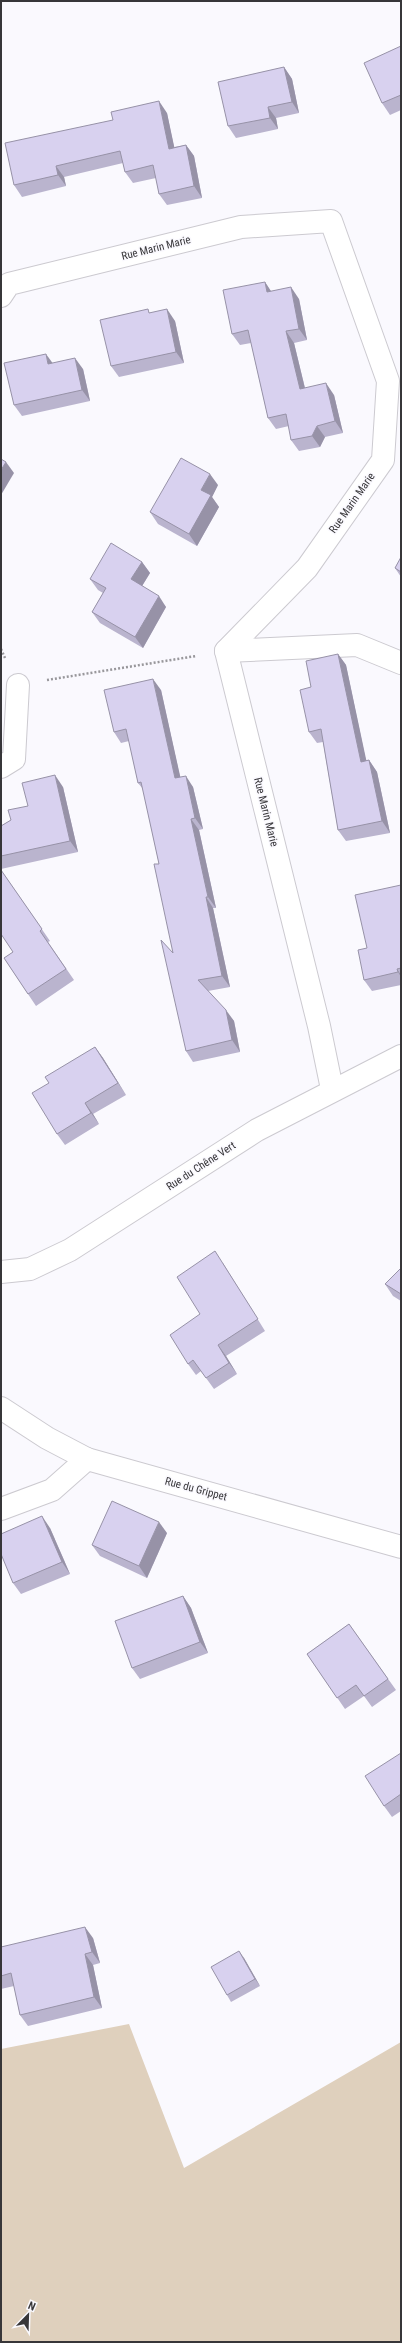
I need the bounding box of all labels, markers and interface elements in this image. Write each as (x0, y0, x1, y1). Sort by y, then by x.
street label: Rue Marin Marie (120, 233, 192, 263)
street label: Rue Marin Marie (326, 470, 378, 536)
street label: Rue Marin Marie (251, 776, 281, 848)
street label: Rue du Chêne Vert (164, 1139, 238, 1193)
street label: Rue du Grippet (164, 1474, 228, 1504)
north arrow (8, 2295, 48, 2335)
text: N (26, 2299, 38, 2314)

